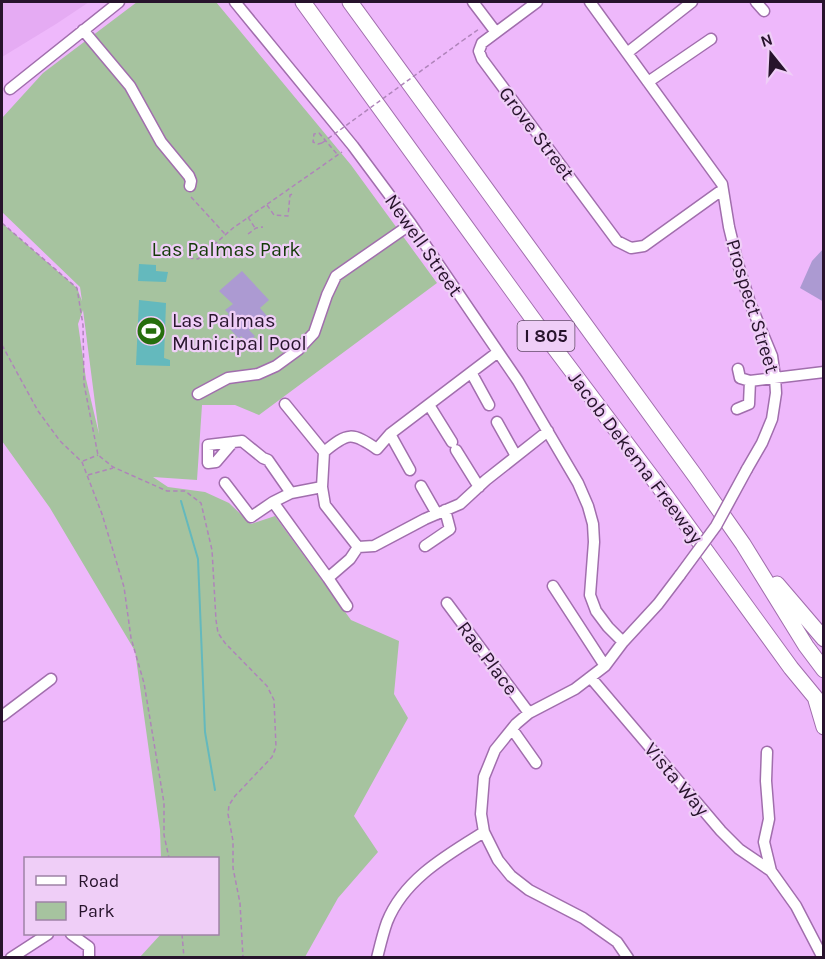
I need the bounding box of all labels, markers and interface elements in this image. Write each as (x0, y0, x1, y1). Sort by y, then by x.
north arrow (741, 24, 801, 84)
text: N (758, 29, 775, 51)
street label: Grove Street (494, 82, 579, 185)
street label: Newell Street (380, 190, 468, 301)
street label: Prospect Street (721, 236, 784, 377)
park label: Las Palmas Park (152, 238, 300, 261)
place label: Las Palmas Municipal Pool (172, 309, 307, 355)
sports icon: Las Palmas Municipal Pool (135, 315, 167, 347)
road number: I 805 (518, 321, 574, 351)
street label: Jacob Dekema Freeway (563, 367, 708, 548)
street label: Rae Place (452, 617, 523, 700)
street label: Vista Way (639, 738, 714, 821)
legend (24, 857, 219, 935)
text: Road (78, 870, 119, 892)
text: Park (78, 900, 115, 922)

